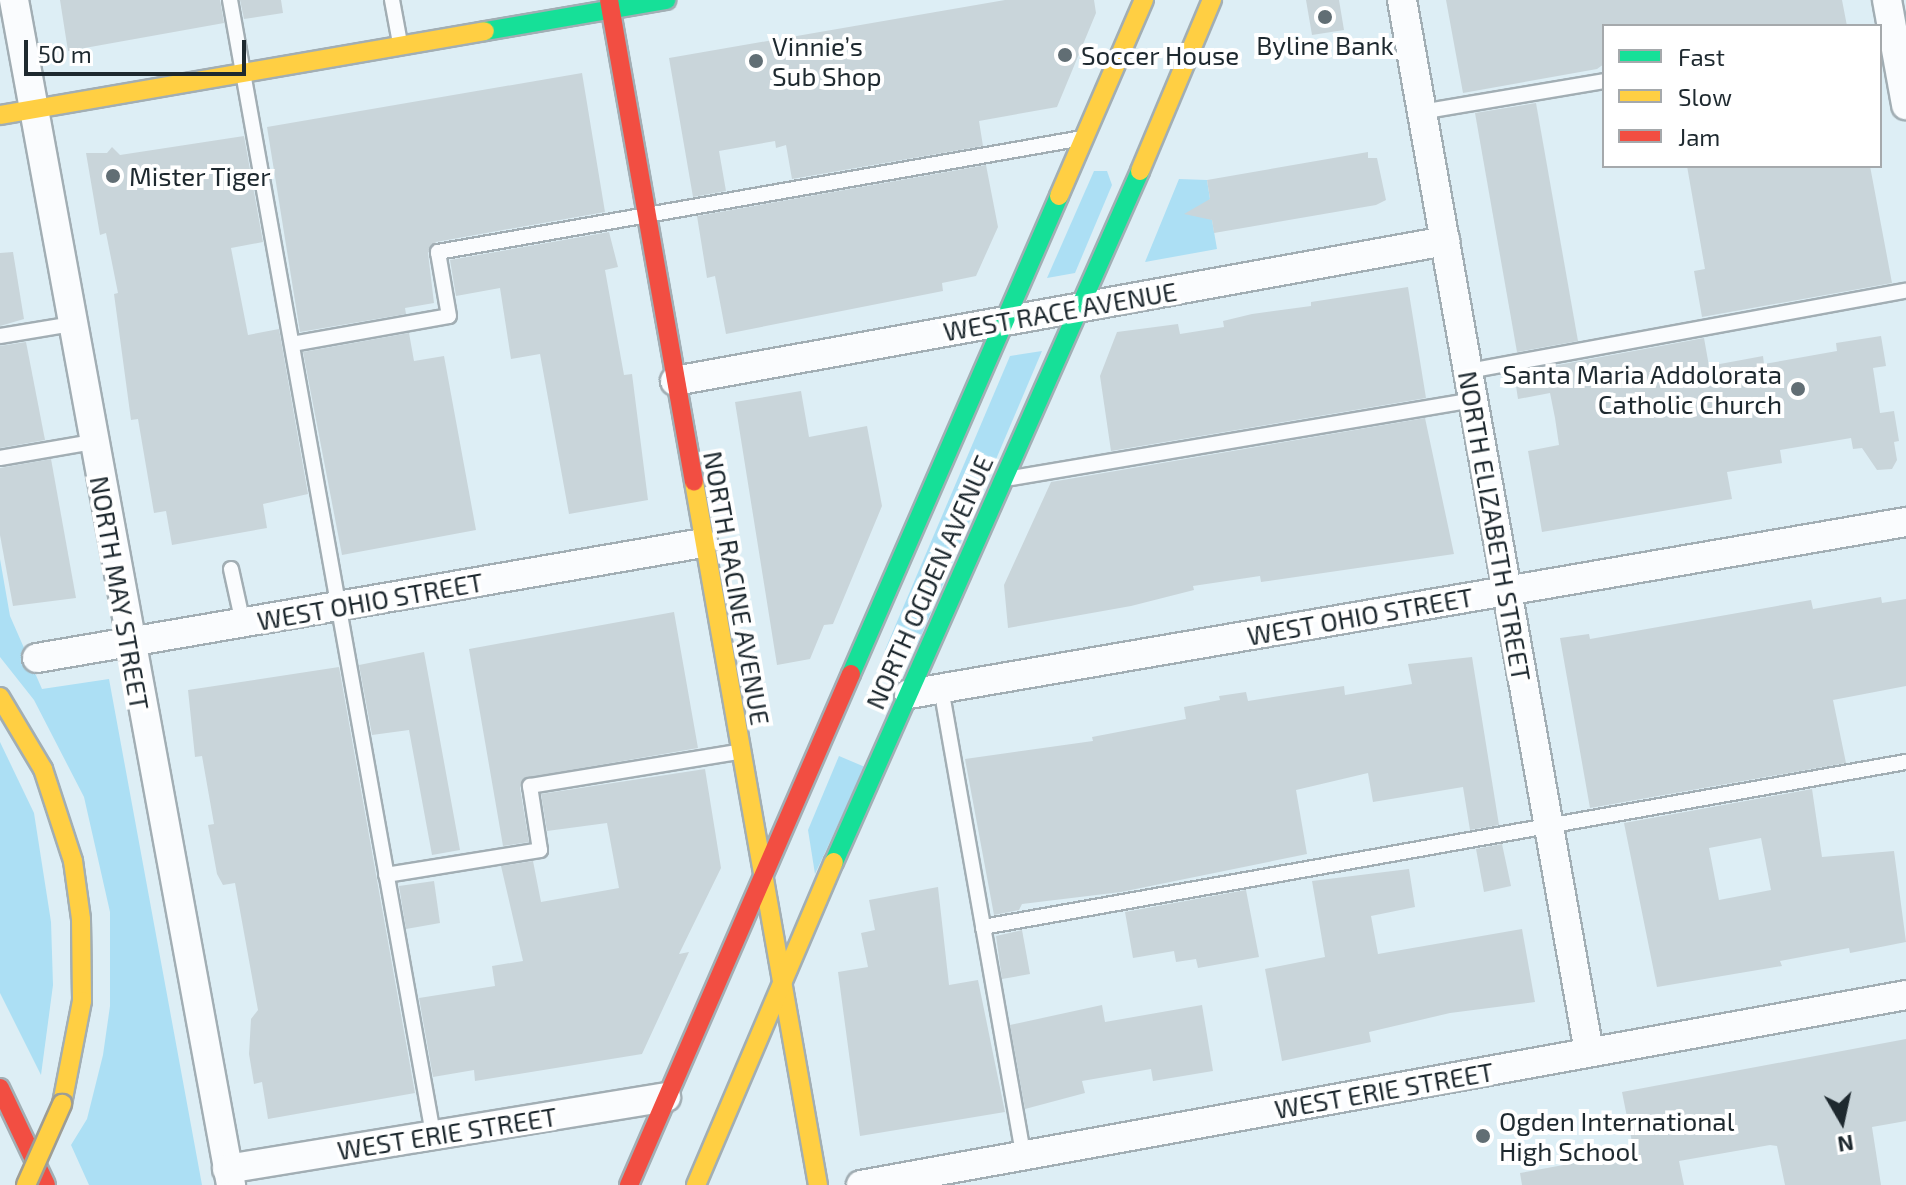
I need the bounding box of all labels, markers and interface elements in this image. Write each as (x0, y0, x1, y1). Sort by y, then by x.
marker: Byline Bank (1316, 8, 1334, 26)
scale bar (28, 24, 250, 74)
legend (1602, 24, 1882, 168)
place label: Byline Bank (1256, 29, 1394, 61)
place label: Vinnie’s Sub Shop (772, 30, 882, 92)
text: 50 m (38, 39, 92, 68)
place label: Soccer House (1081, 39, 1240, 71)
text: Fast (1678, 42, 1725, 71)
marker: Soccer House (1056, 46, 1074, 64)
marker: Vinnie’s Sub Shop (747, 52, 765, 70)
text: Slow (1678, 82, 1732, 111)
text: Jam (1678, 122, 1720, 151)
place label: Mister Tiger (129, 160, 272, 192)
marker: Mister Tiger (104, 167, 122, 185)
street label: WEST RACE AVENUE (940, 275, 1180, 347)
place label: Santa Maria Addolorata Catholic Church (1502, 358, 1782, 420)
street label: NORTH ELIZABETH STREET (1452, 369, 1538, 683)
marker: Santa Maria Addolorata Catholic Church (1789, 380, 1807, 398)
street label: NORTH RACINE AVENUE (697, 448, 777, 728)
street label: NORTH OGDEN AVENUE (859, 450, 999, 714)
street label: NORTH MAY STREET (84, 473, 156, 713)
street label: WEST OHIO STREET (254, 566, 486, 636)
street label: WEST OHIO STREET (1244, 581, 1476, 651)
street label: WEST ERIE STREET (1272, 1055, 1496, 1125)
north arrow (1802, 1081, 1882, 1161)
street label: WEST ERIE STREET (335, 1100, 559, 1166)
place label: Ogden International High School (1499, 1105, 1734, 1166)
marker: Ogden International High School (1474, 1127, 1492, 1145)
text: N (1836, 1131, 1856, 1159)

